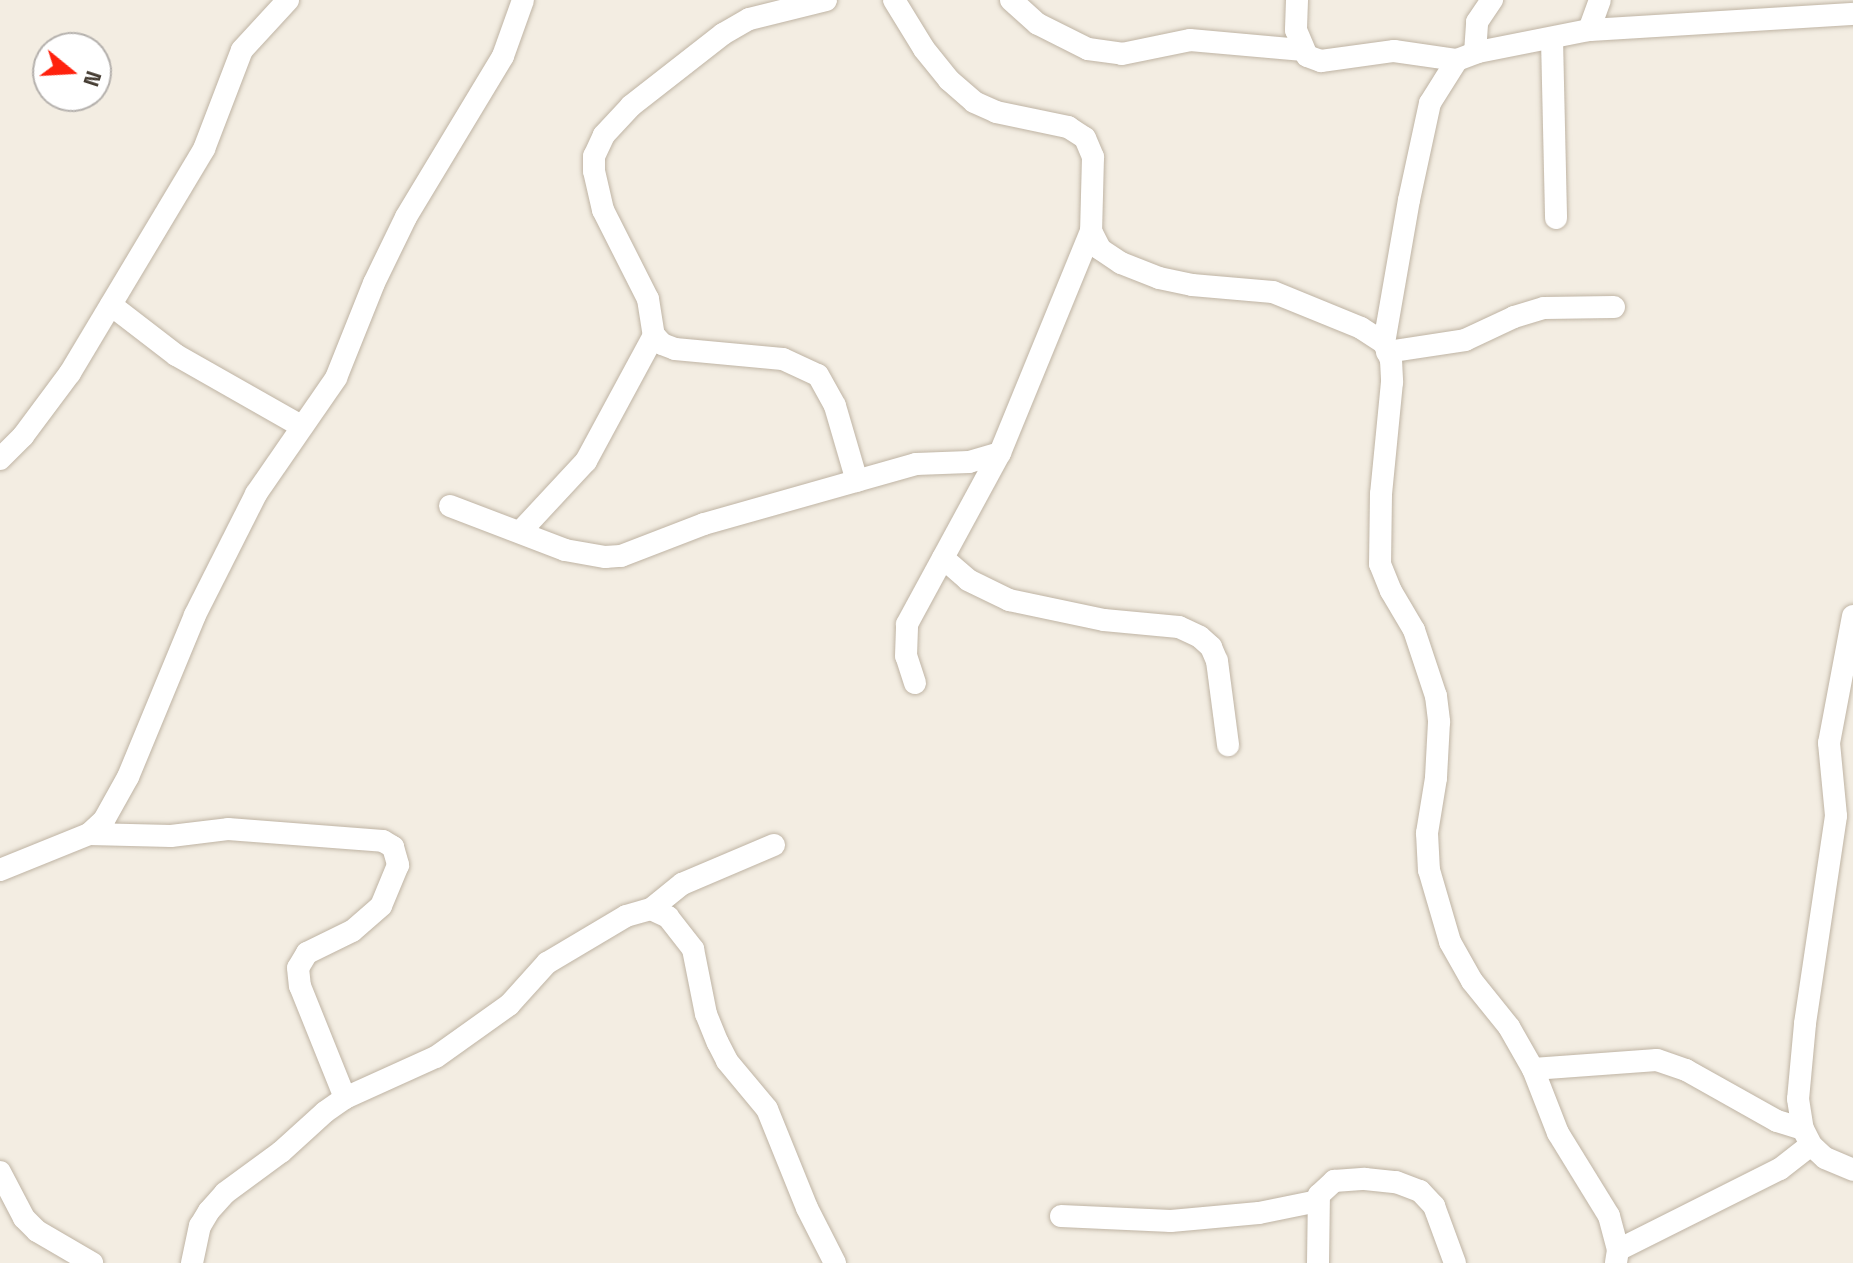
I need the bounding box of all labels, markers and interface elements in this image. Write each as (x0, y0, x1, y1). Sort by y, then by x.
north arrow (32, 32, 112, 112)
text: N (77, 67, 109, 90)

